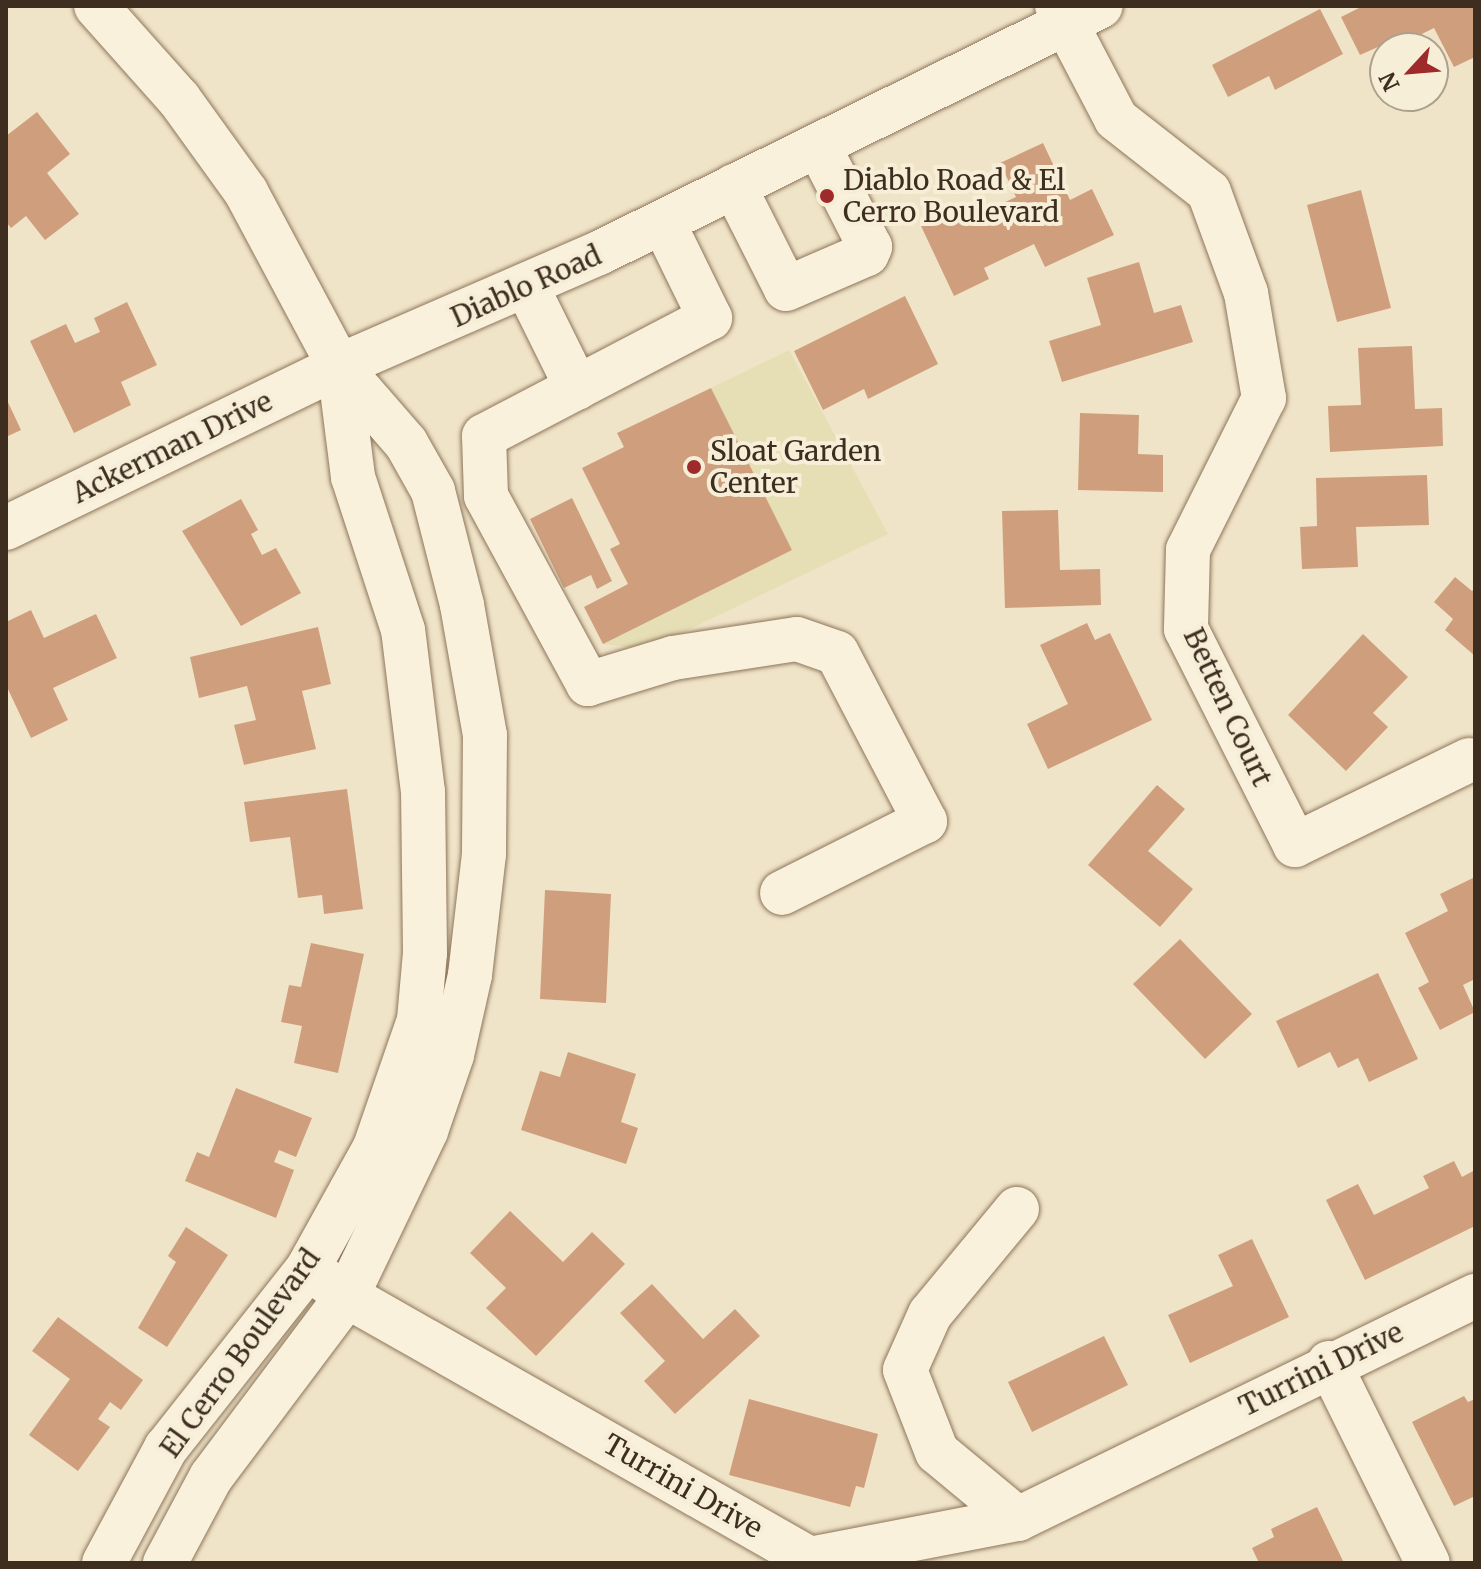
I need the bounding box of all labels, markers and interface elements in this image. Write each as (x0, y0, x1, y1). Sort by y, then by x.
north arrow (1369, 32, 1449, 112)
text: N (1373, 68, 1406, 96)
place label: Diablo Road & El Cerro Boulevard (843, 163, 1065, 229)
marker: Diablo Road & El Cerro Boulevard (818, 187, 836, 205)
street label: Diablo Road (446, 238, 606, 334)
street label: Ackerman Drive (67, 384, 277, 510)
place label: Sloat Garden Center (710, 434, 881, 500)
marker: Sloat Garden Center (685, 458, 703, 476)
street label: Betten Court (1177, 623, 1279, 791)
street label: El Cerro Boulevard (153, 1242, 327, 1464)
street label: Turrini Drive (1234, 1315, 1408, 1423)
street label: Turrini Drive (597, 1427, 769, 1545)

